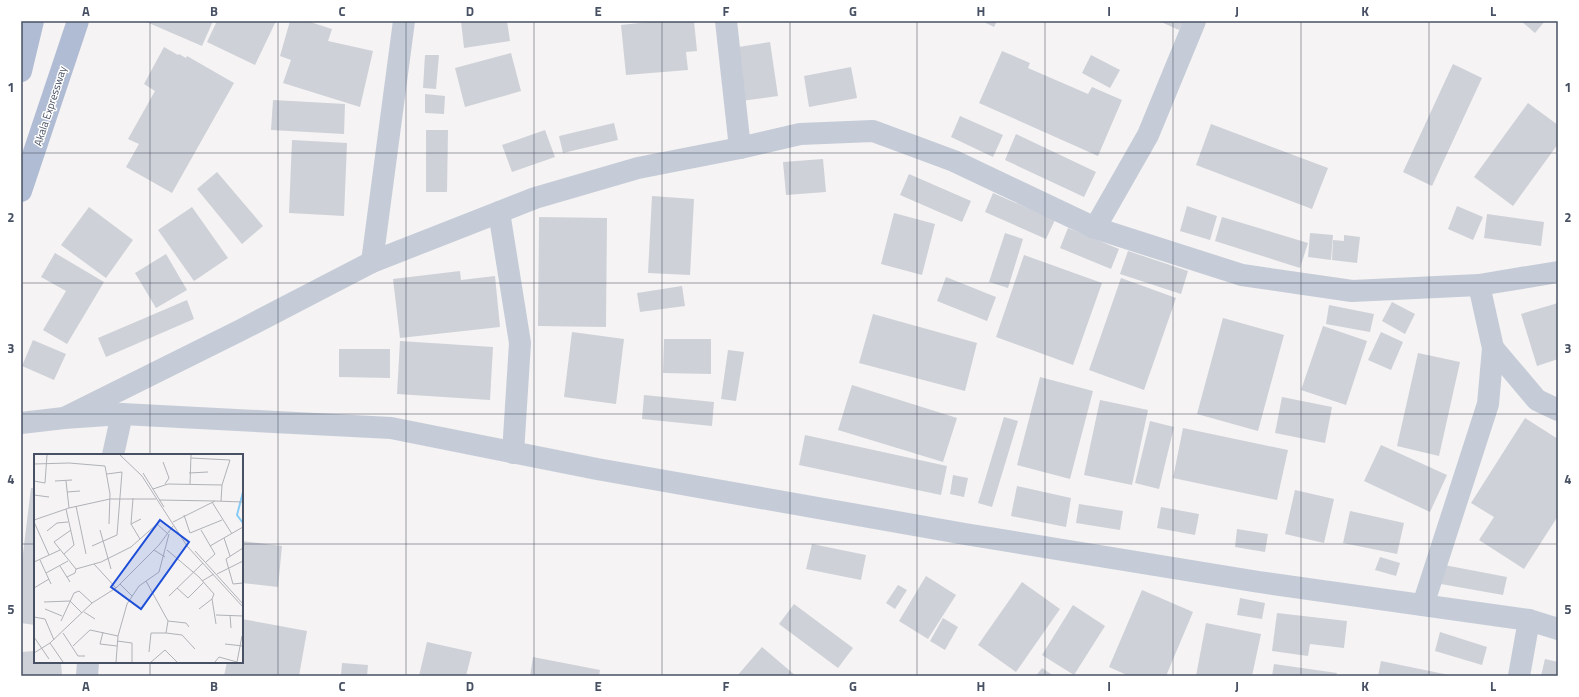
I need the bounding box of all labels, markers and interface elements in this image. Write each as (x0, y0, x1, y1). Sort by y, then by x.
text: A (82, 1, 90, 21)
text: B (210, 1, 218, 21)
text: C (338, 1, 346, 21)
text: D (466, 1, 474, 21)
text: E (594, 1, 602, 21)
text: F (723, 1, 730, 21)
text: G (849, 1, 857, 21)
text: H (977, 1, 985, 21)
text: I (1107, 1, 1111, 21)
text: J (1235, 1, 1239, 21)
text: K (1361, 1, 1369, 21)
text: L (1490, 1, 1496, 21)
street label: Akala Expressway (30, 63, 71, 148)
text: 1 (7, 77, 15, 97)
text: 1 (1564, 77, 1572, 97)
text: 2 (7, 207, 15, 227)
text: 2 (1564, 207, 1572, 227)
text: 3 (7, 338, 15, 358)
text: 3 (1564, 338, 1572, 358)
inset map (34, 454, 243, 663)
text: 4 (7, 469, 15, 489)
text: 4 (1564, 469, 1572, 489)
text: 5 (7, 599, 15, 619)
text: 5 (1564, 599, 1572, 619)
text: A (82, 676, 90, 696)
text: B (210, 676, 218, 696)
text: C (338, 676, 346, 696)
text: D (466, 676, 474, 696)
text: E (594, 676, 602, 696)
text: F (723, 676, 730, 696)
text: G (849, 676, 857, 696)
text: H (977, 676, 985, 696)
text: I (1107, 676, 1111, 696)
text: J (1235, 676, 1239, 696)
text: K (1361, 676, 1369, 696)
text: L (1490, 676, 1496, 696)

